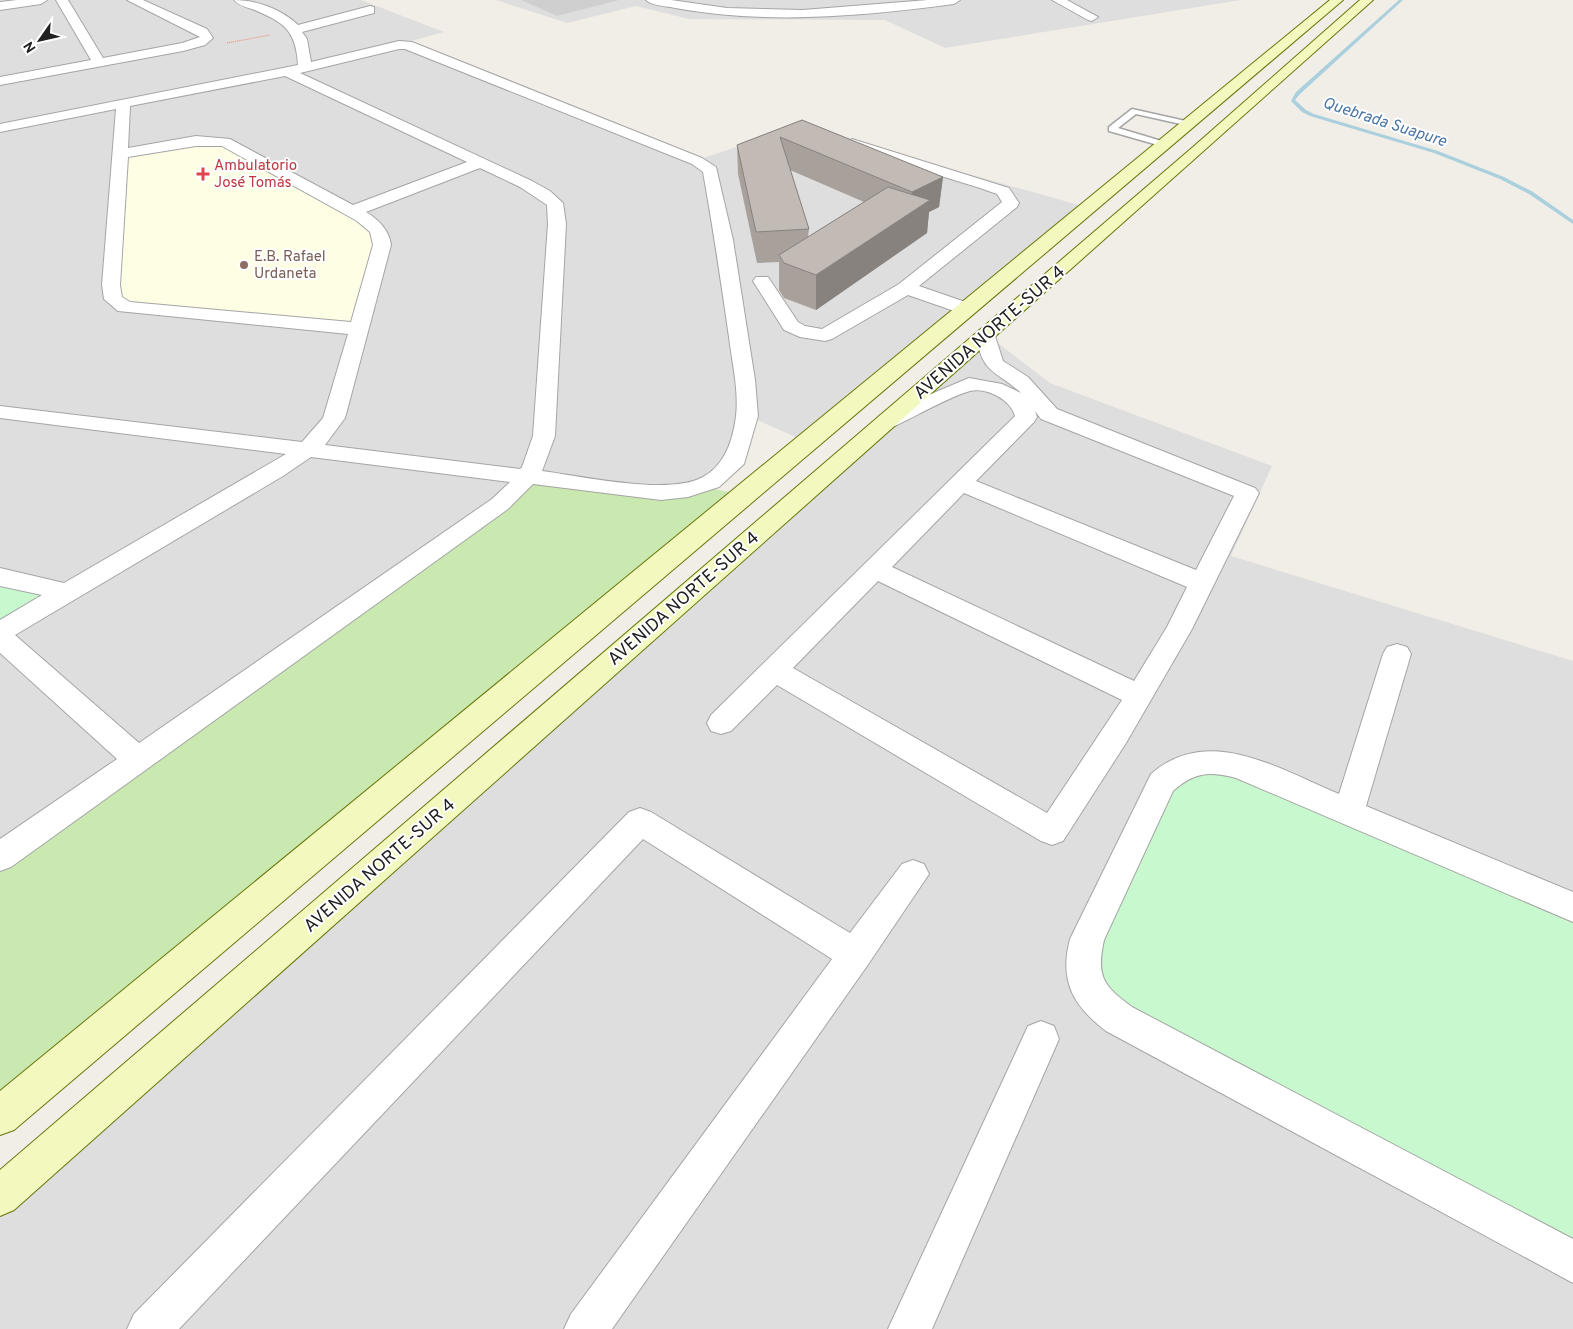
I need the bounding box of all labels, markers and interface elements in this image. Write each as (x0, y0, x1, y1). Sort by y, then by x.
north arrow (15, 15, 65, 65)
text: N (21, 38, 40, 55)
water label: Quebrada Suapure (1320, 93, 1449, 153)
place label: Ambulatorio José Tomás (214, 157, 297, 193)
marker: Ambulatorio José Tomás (196, 167, 210, 181)
place label: E.B. Rafael Urdaneta (254, 248, 326, 284)
marker: E.B. Rafael Urdaneta (238, 259, 250, 271)
street label: AVENIDA NORTE-SUR 4 (910, 261, 1070, 405)
street label: AVENIDA NORTE-SUR 4 (604, 527, 764, 671)
street label: AVENIDA NORTE-SUR 4 (300, 794, 460, 938)

